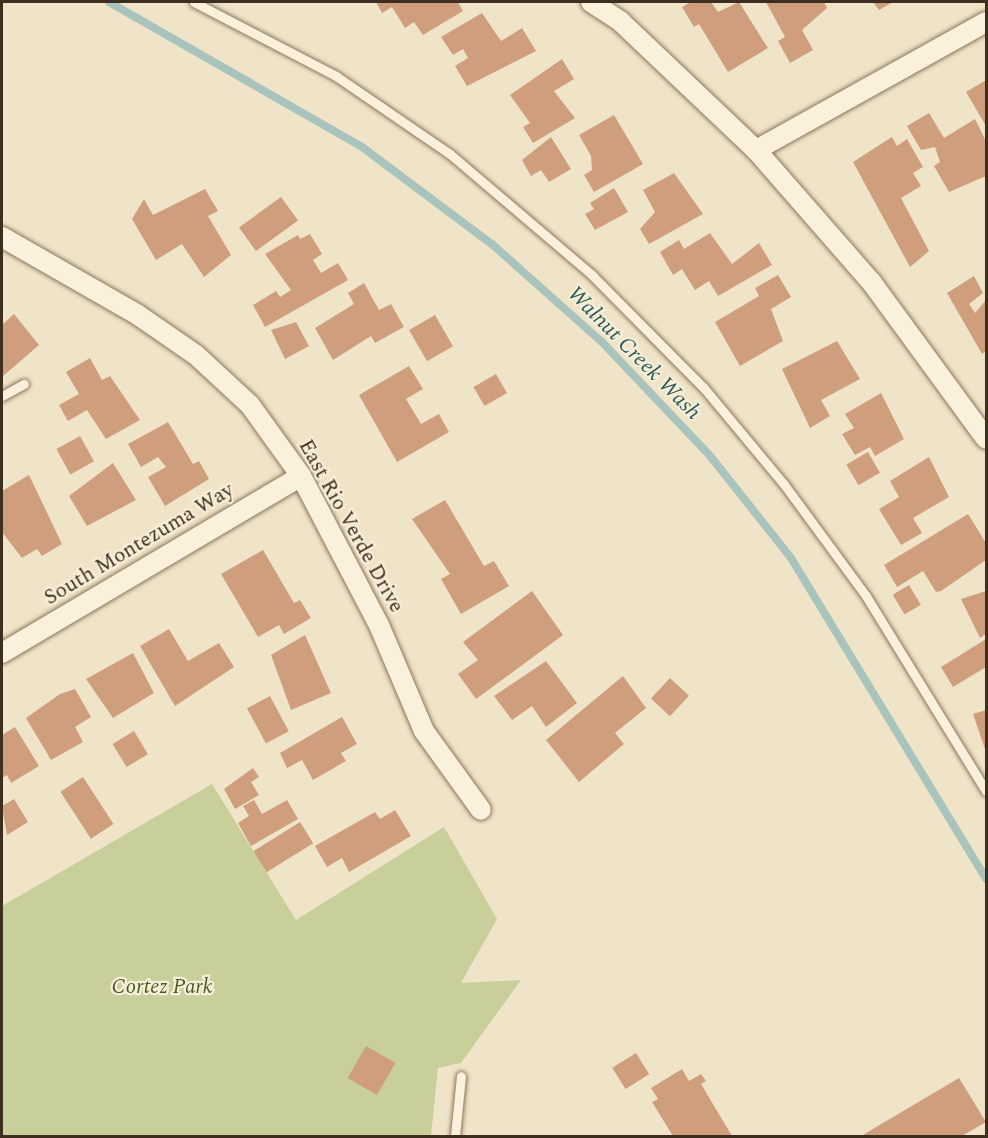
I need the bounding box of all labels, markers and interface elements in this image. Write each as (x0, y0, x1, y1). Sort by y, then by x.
water label: Walnut Creek Wash (562, 281, 706, 425)
street label: East Rio Verde Drive (293, 435, 409, 617)
street label: South Montezuma Way (40, 477, 238, 611)
park label: Cortez Park (111, 974, 213, 1000)

